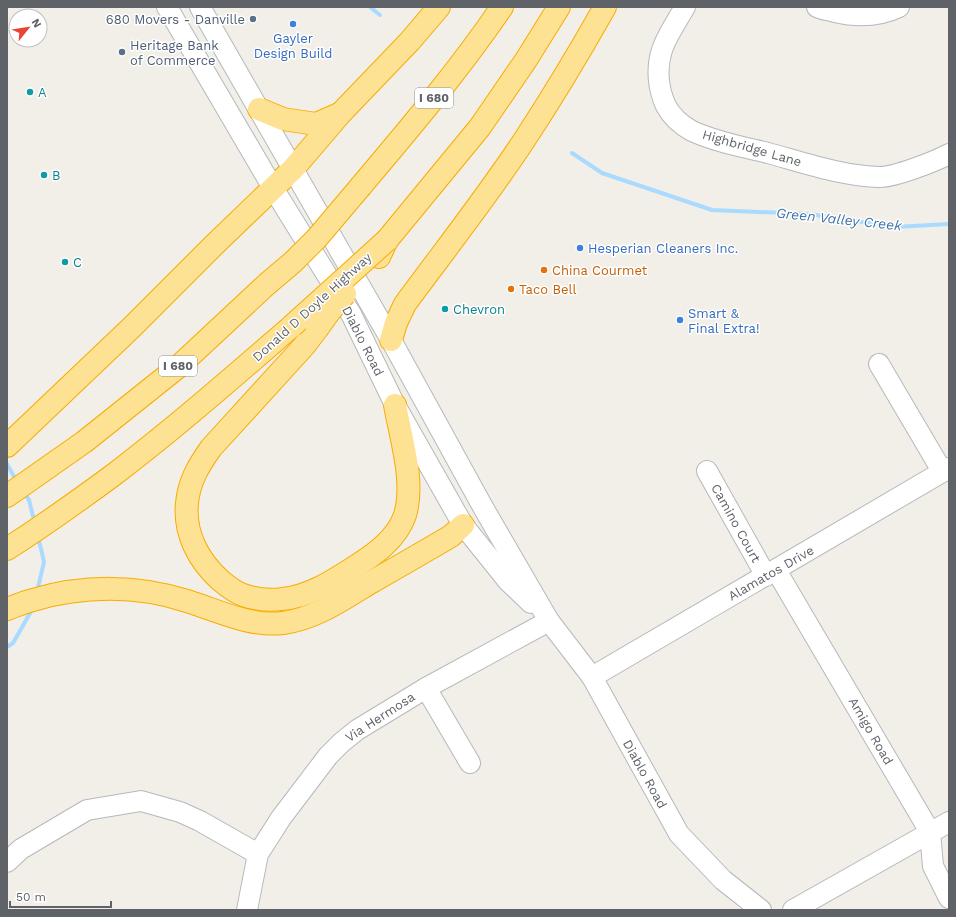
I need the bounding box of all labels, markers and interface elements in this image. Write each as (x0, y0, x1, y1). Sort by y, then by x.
north arrow (8, 8, 48, 48)
place label: 680 Movers - Danville (106, 12, 245, 27)
marker: 680 Movers - Danville (248, 14, 258, 24)
text: N (29, 16, 44, 30)
marker: Gayler Design Build (288, 19, 298, 29)
place label: Gayler Design Build (254, 31, 332, 61)
place label: Heritage Bank of Commerce (130, 38, 219, 68)
marker: Heritage Bank of Commerce (117, 47, 127, 57)
place label: A (38, 85, 47, 100)
marker: A (25, 87, 35, 97)
road number: I 680 (415, 88, 453, 108)
street label: Highbridge Lane (701, 127, 803, 169)
place label: B (52, 168, 61, 183)
marker: B (39, 170, 49, 180)
water label: Green Valley Creek (775, 204, 903, 234)
place label: Hesperian Cleaners Inc. (588, 241, 738, 256)
marker: Hesperian Cleaners Inc. (575, 243, 585, 253)
street label: Donald D Doyle Highway (249, 249, 375, 364)
place label: C (73, 255, 82, 270)
marker: C (60, 257, 70, 267)
place label: China Courmet (552, 263, 648, 278)
marker: China Courmet (539, 265, 549, 275)
place label: Taco Bell (519, 282, 576, 297)
marker: Taco Bell (506, 284, 516, 294)
place label: Chevron (453, 302, 505, 317)
street label: Diablo Road (339, 304, 387, 378)
marker: Chevron (440, 304, 450, 314)
place label: Smart & Final Extra! (688, 306, 759, 336)
marker: Smart & Final Extra! (675, 315, 685, 325)
road number: I 680 (159, 356, 197, 376)
street label: Camino Court (708, 481, 764, 565)
street label: Alamatos Drive (726, 542, 816, 604)
street label: Via Hermosa (342, 689, 418, 745)
street label: Amigo Road (846, 695, 896, 767)
street label: Diablo Road (620, 737, 670, 811)
scale bar (10, 883, 111, 909)
text: 50 m (16, 890, 46, 904)

